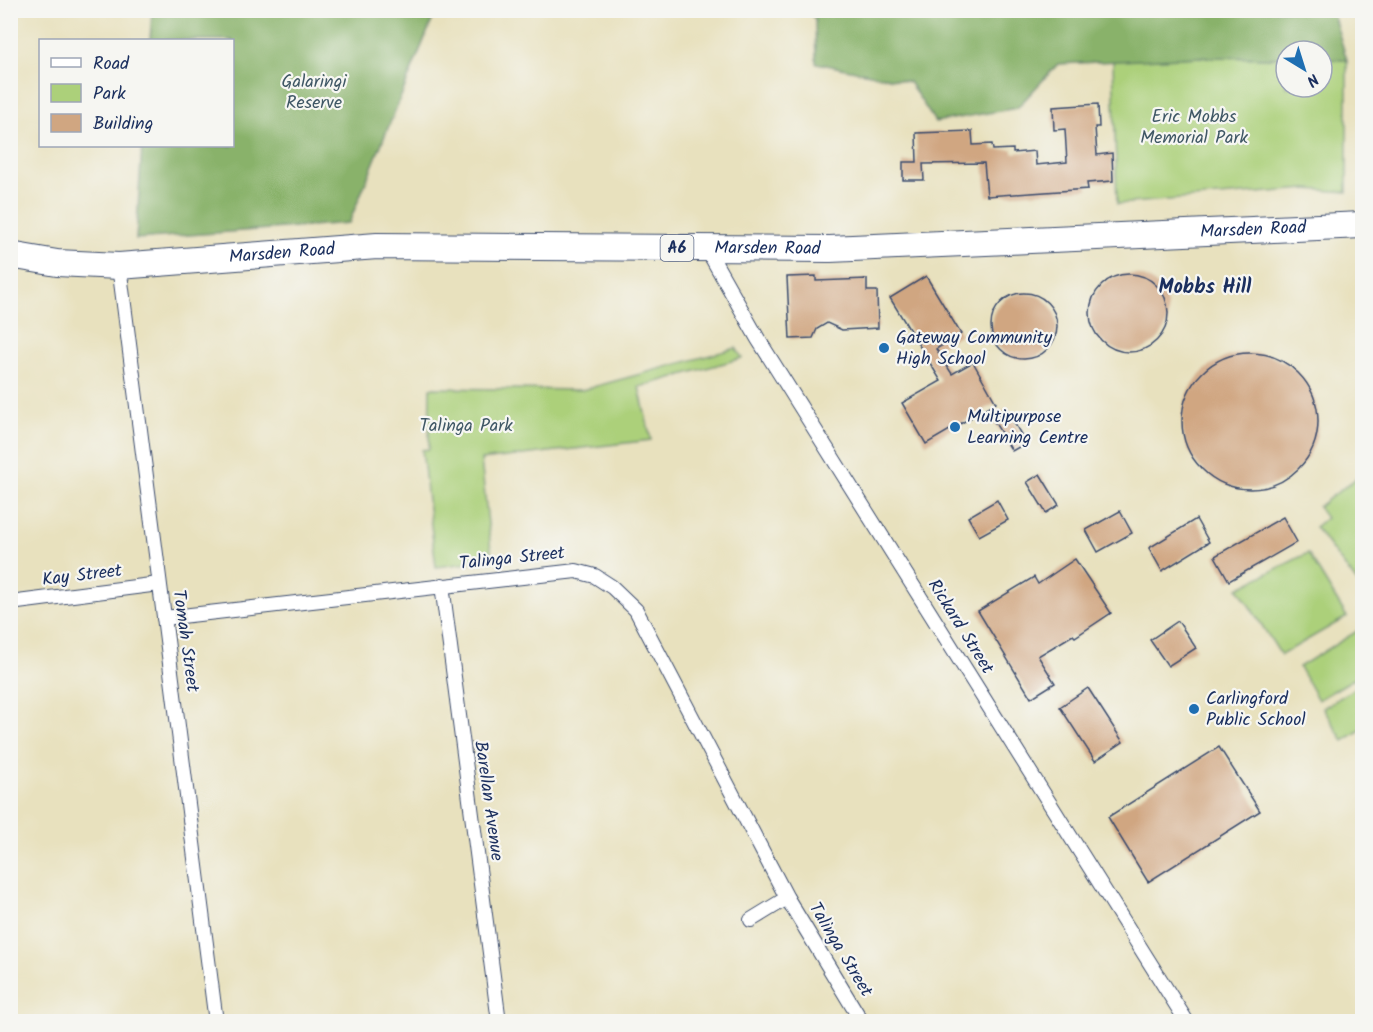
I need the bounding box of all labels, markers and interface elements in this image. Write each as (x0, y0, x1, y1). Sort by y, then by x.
legend (39, 39, 234, 147)
north arrow (1274, 39, 1334, 99)
text: Road (93, 50, 130, 79)
text: N (1301, 67, 1324, 93)
park label: Galaringi Reserve (282, 68, 347, 118)
text: Park (93, 80, 126, 109)
park label: Eric Mobbs Memorial Park (1140, 103, 1248, 153)
text: Building (93, 110, 153, 139)
street label: Marsden Road (1199, 213, 1308, 247)
street label: Marsden Road (714, 234, 822, 263)
street label: Marsden Road (228, 235, 337, 272)
road number: A6 (660, 235, 694, 261)
district label: Mobbs Hill (1159, 272, 1252, 304)
place label: Gateway Community High School (896, 324, 1053, 374)
marker: Gateway Community High School (877, 341, 891, 355)
place label: Multipurpose Learning Centre (967, 403, 1088, 453)
park label: Talinga Park (419, 412, 513, 441)
marker: Multipurpose Learning Centre (948, 420, 962, 434)
street label: Talinga Street (458, 539, 567, 579)
street label: Kay Street (40, 557, 125, 595)
street label: Rickard Street (919, 574, 1001, 681)
street label: Tomah Street (163, 588, 207, 695)
place label: Carlingford Public School (1206, 685, 1306, 735)
marker: Carlingford Public School (1187, 702, 1201, 716)
street label: Barellan Avenue (465, 739, 511, 863)
street label: Talinga Street (800, 897, 880, 1004)

